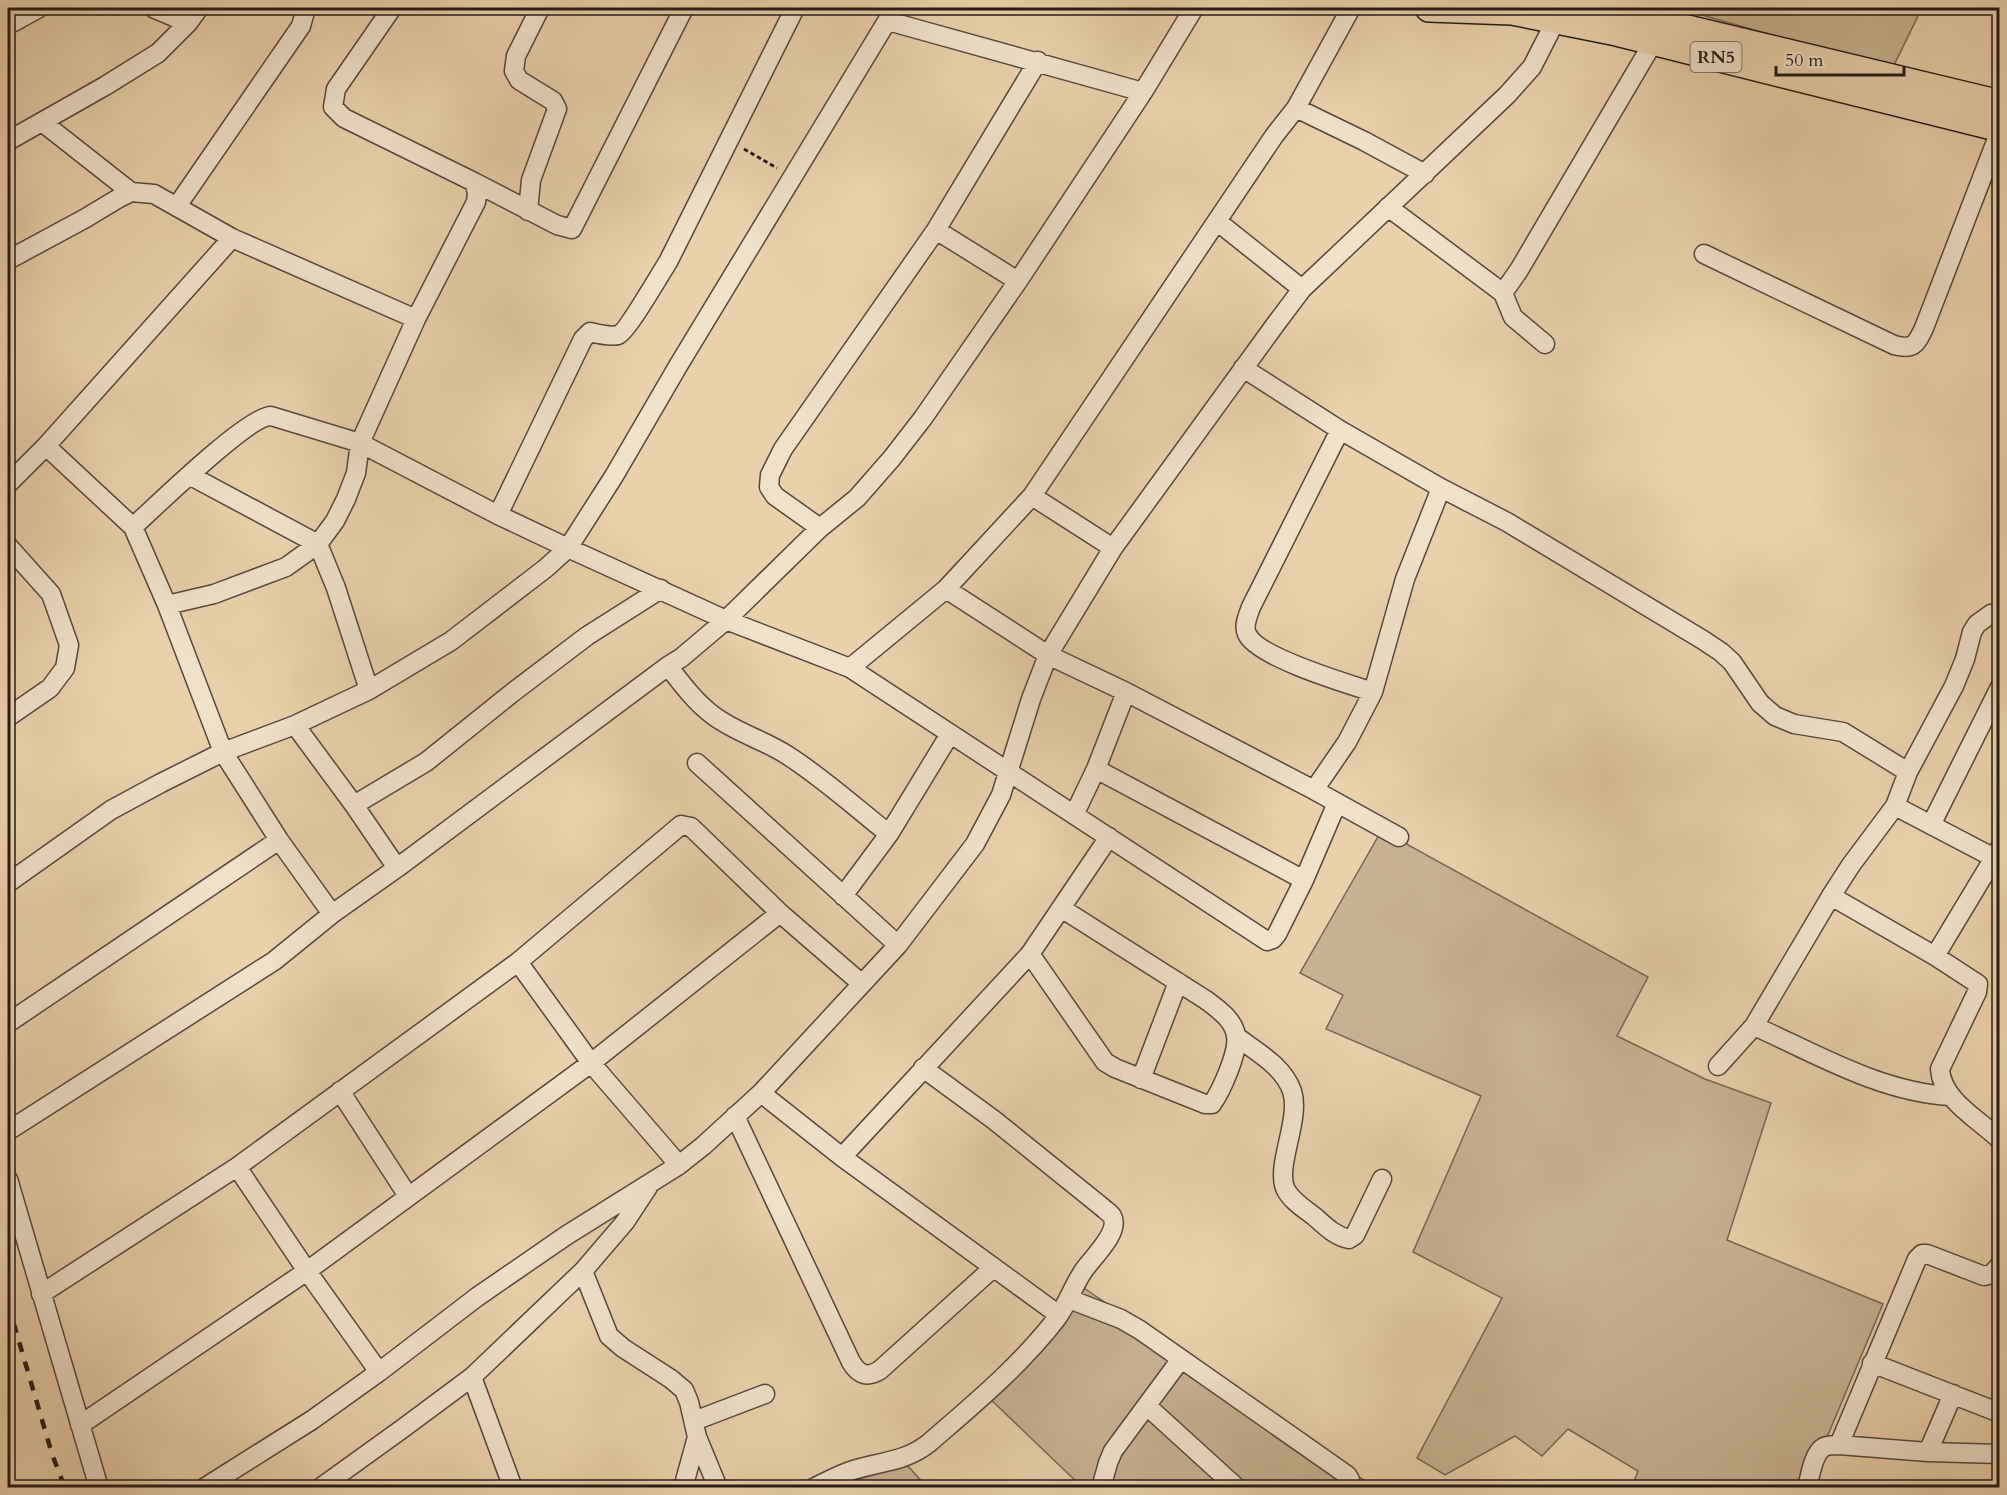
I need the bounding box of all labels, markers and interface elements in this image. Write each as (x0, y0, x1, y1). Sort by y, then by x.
scale bar (1776, 39, 1904, 77)
road number: RN5 (1690, 42, 1742, 72)
text: 50 m (1785, 48, 1824, 73)

